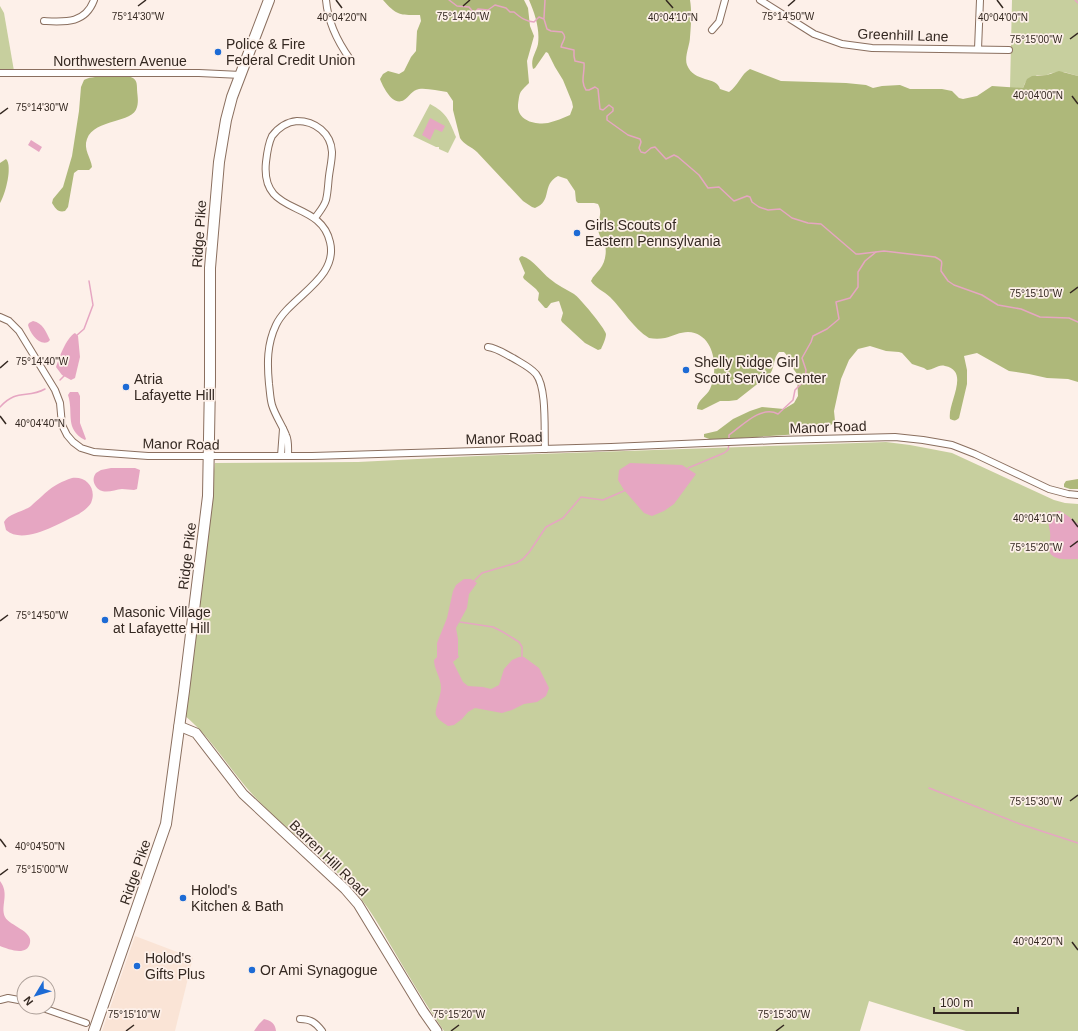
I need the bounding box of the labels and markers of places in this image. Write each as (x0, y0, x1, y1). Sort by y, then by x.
place label: Police & Fire Federal Credit Union (226, 36, 355, 68)
marker: Police & Fire Federal Credit Union (213, 47, 223, 57)
place label: Girls Scouts of Eastern Pennsylvania (585, 217, 721, 249)
marker: Girls Scouts of Eastern Pennsylvania (572, 228, 582, 238)
place label: Shelly Ridge Girl Scout Service Center (694, 354, 827, 386)
marker: Shelly Ridge Girl Scout Service Center (681, 365, 691, 375)
place label: Atria Lafayette Hill (134, 371, 215, 403)
marker: Atria Lafayette Hill (121, 382, 131, 392)
place label: Masonic Village at Lafayette Hill (113, 604, 211, 636)
marker: Masonic Village at Lafayette Hill (100, 615, 110, 625)
place label: Holod's Kitchen & Bath (191, 882, 284, 914)
marker: Holod's Kitchen & Bath (178, 893, 188, 903)
place label: Holod's Gifts Plus (145, 950, 205, 982)
marker: Holod's Gifts Plus (132, 961, 142, 971)
place label: Or Ami Synagogue (260, 962, 378, 978)
marker: Or Ami Synagogue (247, 965, 257, 975)

